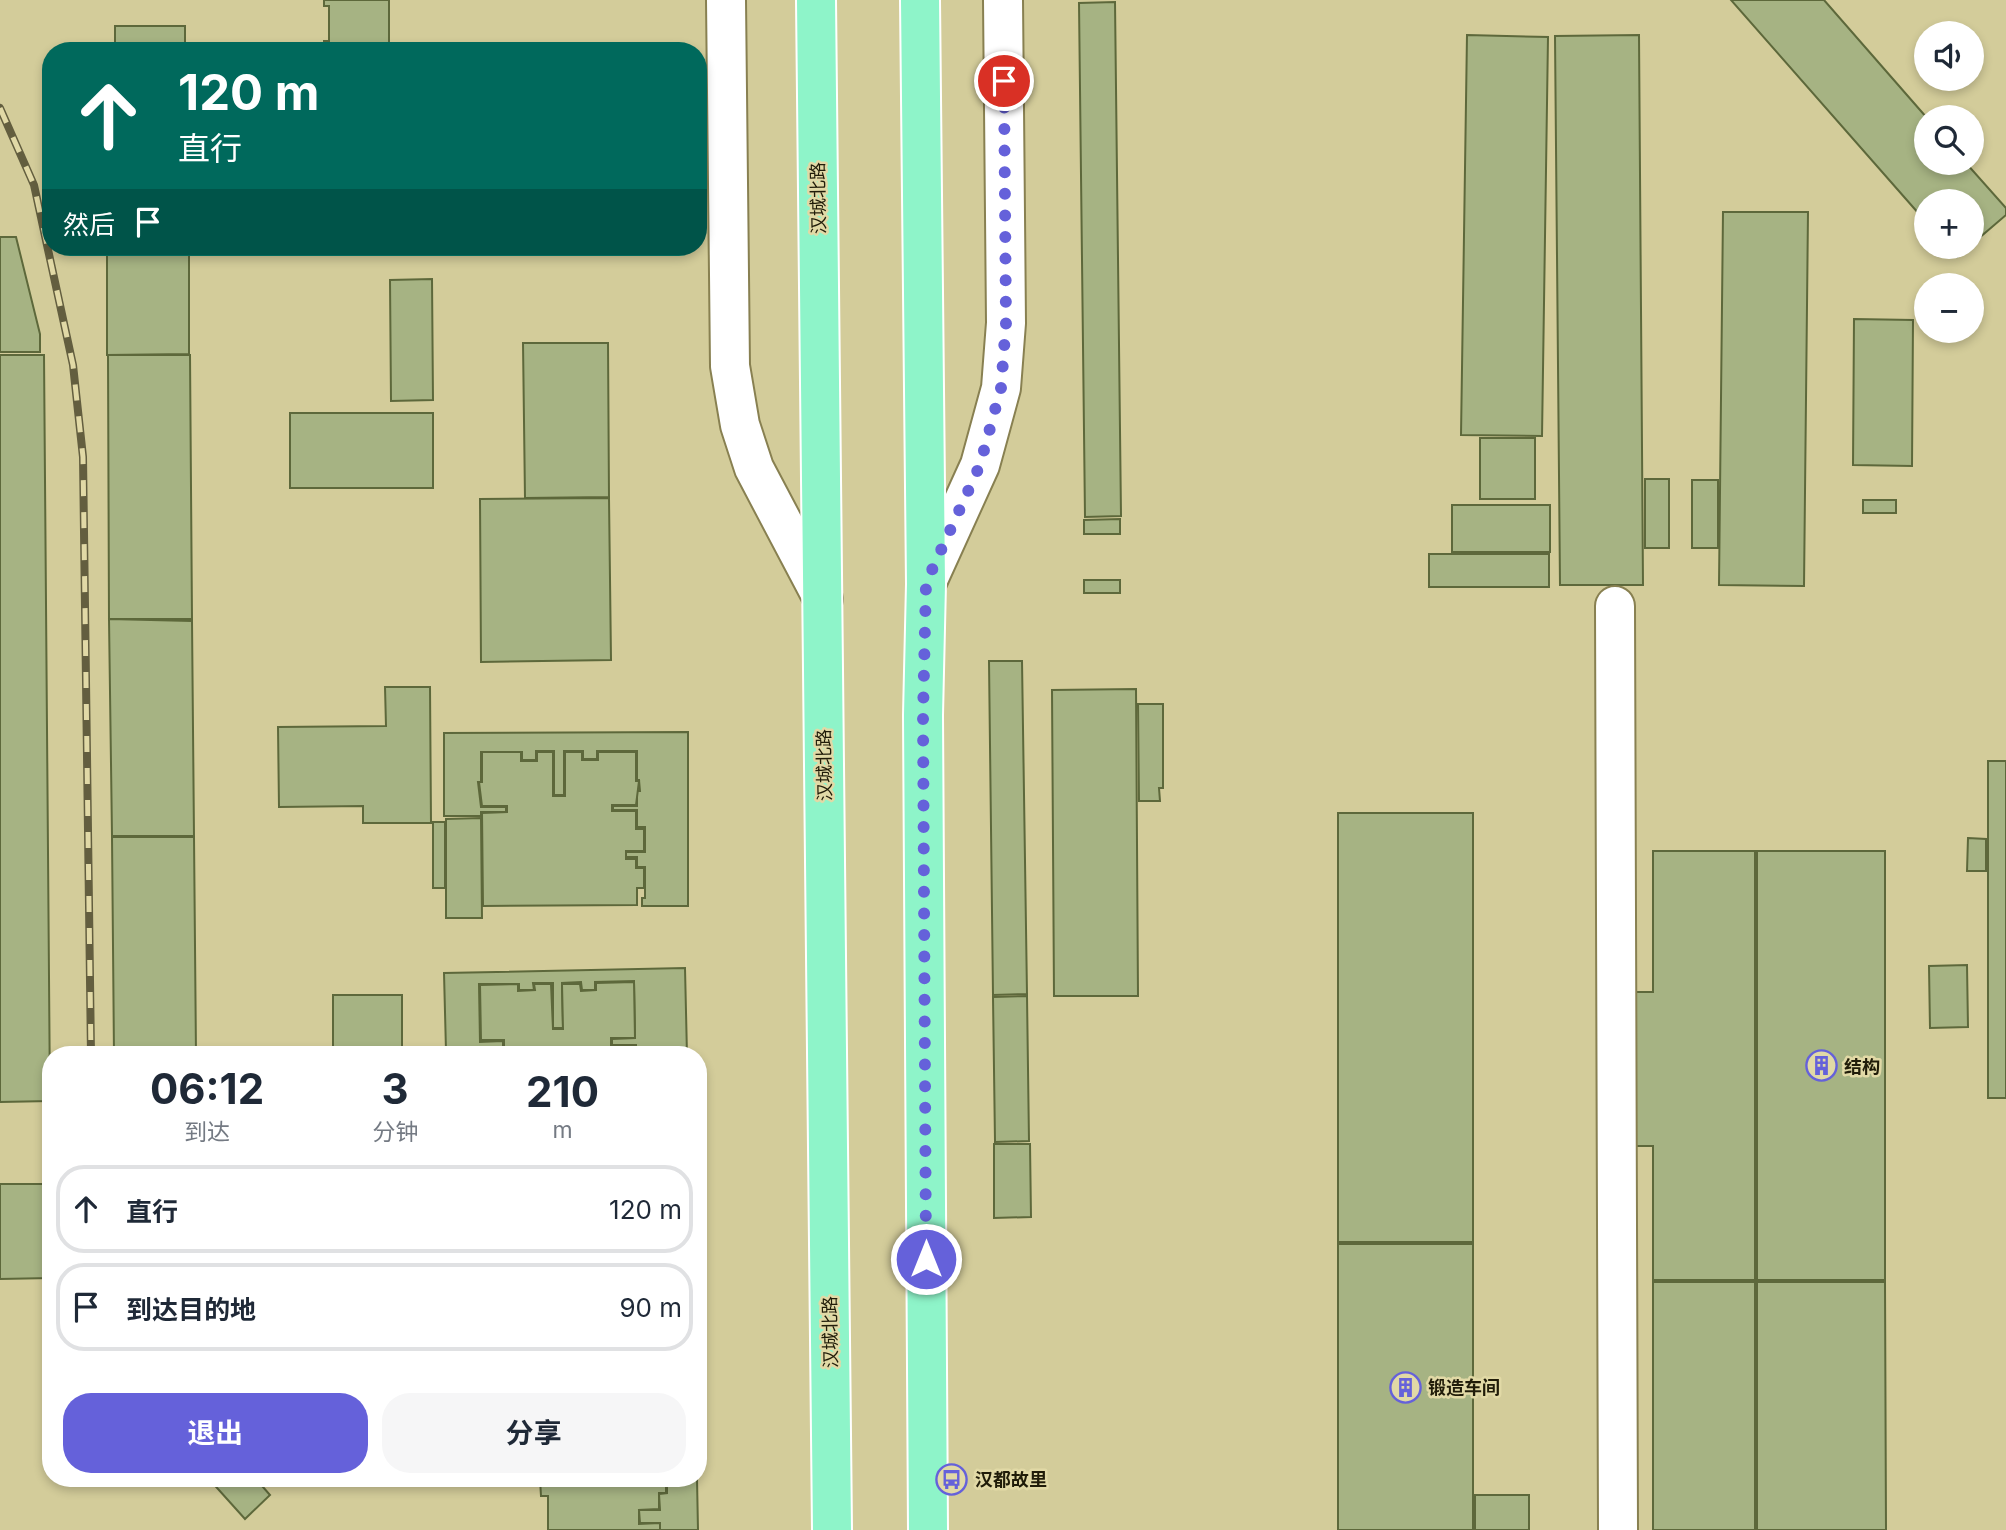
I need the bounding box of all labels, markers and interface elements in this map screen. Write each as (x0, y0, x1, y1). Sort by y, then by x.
map controls (1914, 21, 1984, 343)
button: sound (1914, 21, 1984, 91)
pin (974, 51, 1034, 111)
icon: arrive (985, 62, 1023, 100)
text: 120 m (178, 63, 319, 122)
icon: ahead (63, 70, 154, 161)
button: search (1914, 105, 1984, 175)
text: 直行 (178, 129, 242, 168)
street label: 汉城北路 (807, 162, 829, 234)
button: + (1914, 189, 1984, 259)
icon: arrive (129, 203, 167, 241)
text: 然后 (63, 209, 115, 240)
button: − (1914, 273, 1984, 343)
street label: 汉城北路 (813, 729, 835, 801)
building icon: 结构 (1804, 1049, 1838, 1083)
place label: 结构 (1844, 1056, 1880, 1077)
text: 06:12 (150, 1063, 264, 1114)
text: 3 (382, 1063, 409, 1114)
text: 210 (526, 1066, 599, 1117)
text: m (552, 1116, 573, 1144)
text: 到达 (184, 1118, 230, 1146)
text: 分钟 (372, 1118, 418, 1146)
icon: ahead (67, 1190, 105, 1228)
text: 120 m (609, 1194, 682, 1225)
text: 直行 (126, 1196, 178, 1227)
position arrow (889, 1222, 963, 1296)
icon: arrive (67, 1288, 105, 1326)
text: 90 m (619, 1292, 682, 1323)
text: 到达目的地 (126, 1294, 256, 1325)
street label: 汉城北路 (819, 1296, 841, 1368)
building icon: 锻造车间 (1388, 1370, 1422, 1404)
place label: 锻造车间 (1428, 1377, 1500, 1398)
button: 退出 (63, 1393, 368, 1473)
button: 分享 (382, 1393, 686, 1473)
bus stop icon: 汉都故里 (935, 1462, 969, 1496)
place label: 汉都故里 (975, 1469, 1047, 1490)

